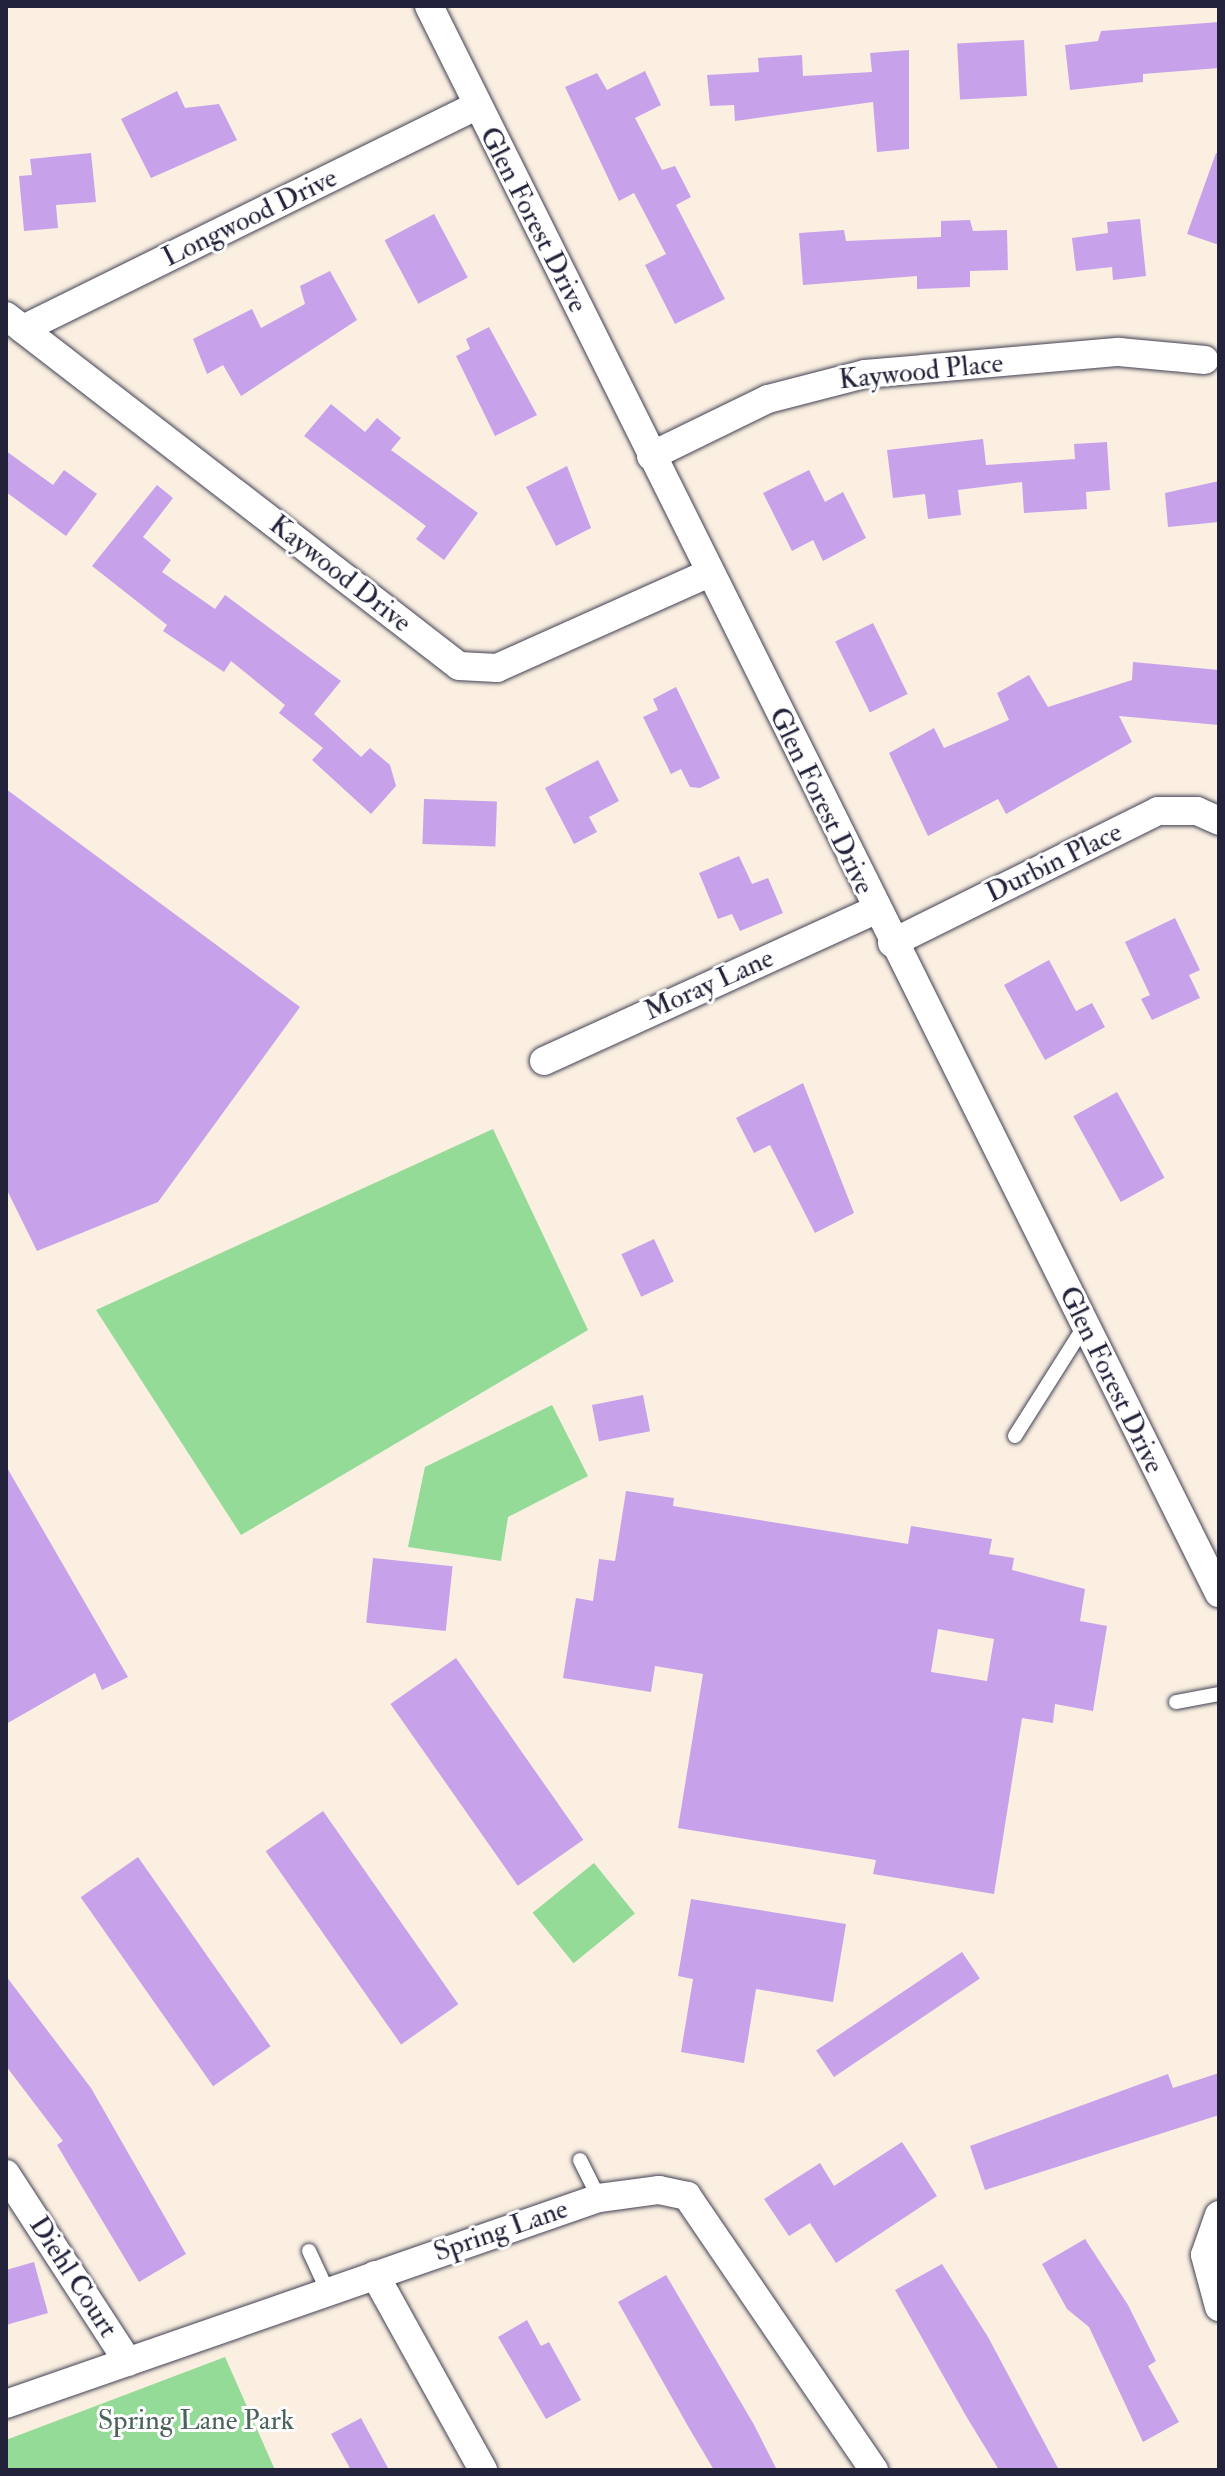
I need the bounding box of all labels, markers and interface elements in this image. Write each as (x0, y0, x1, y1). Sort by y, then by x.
street label: Glen Forest Drive (472, 122, 594, 318)
street label: Longwood Drive (157, 161, 343, 275)
street label: Kaywood Place (837, 347, 1005, 397)
street label: Kaywood Drive (262, 508, 418, 640)
street label: Glen Forest Drive (761, 702, 881, 900)
street label: Durbin Place (980, 816, 1128, 910)
street label: Moray Lane (639, 942, 779, 1028)
street label: Glen Forest Drive (1051, 1281, 1171, 1479)
street label: Spring Lane (430, 2192, 572, 2270)
street label: Diehl Court (21, 2210, 125, 2344)
park label: Spring Lane Park (98, 2404, 294, 2438)

